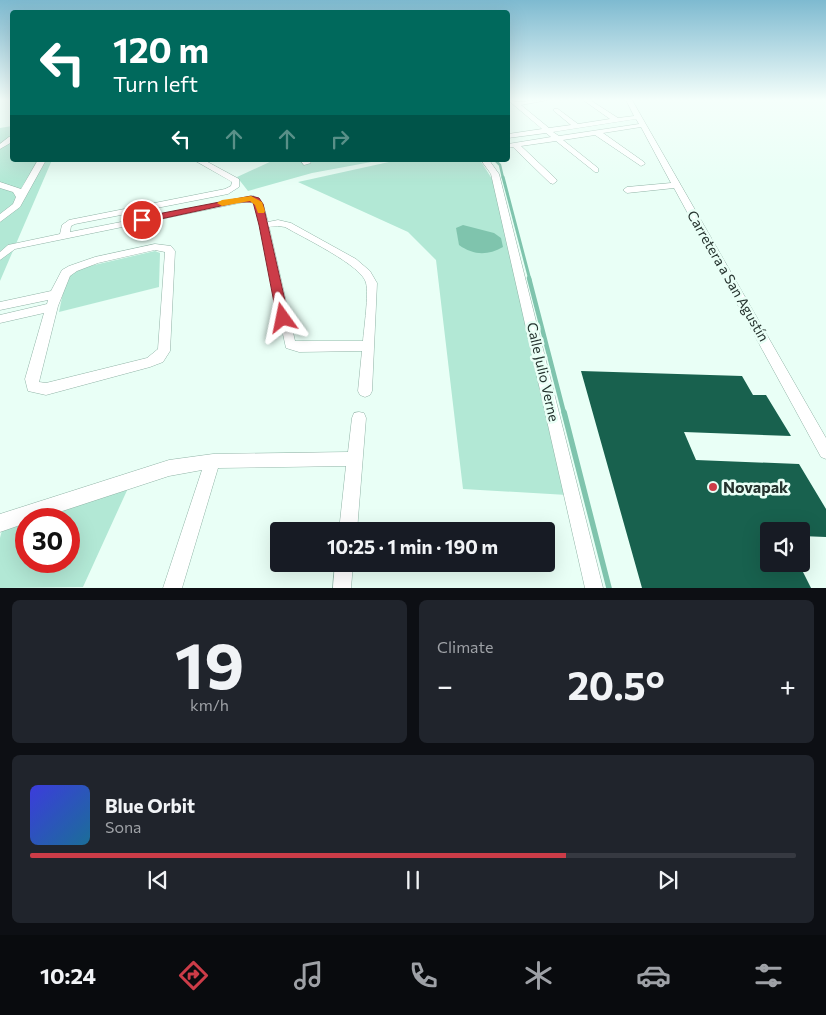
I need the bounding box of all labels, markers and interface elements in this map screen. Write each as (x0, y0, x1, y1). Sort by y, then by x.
text: 120 m (113, 27, 209, 70)
icon: left (30, 30, 95, 95)
text: Turn left (113, 70, 198, 97)
icon: left (167, 125, 195, 153)
icon: ahead (220, 125, 248, 153)
icon: ahead (273, 125, 301, 153)
icon: right (326, 125, 354, 153)
pin (121, 199, 163, 241)
icon: arrive (128, 206, 156, 234)
street label: Carretera a San Agustín (684, 207, 773, 344)
position arrow (256, 291, 308, 343)
street label: Calle Julio Verne (524, 321, 563, 423)
place label: Novapak (723, 477, 789, 496)
marker: Novapak (707, 481, 719, 493)
speed limit sign: 30 (15, 508, 80, 573)
map controls (760, 522, 810, 572)
button: sound (760, 522, 810, 572)
text: 10:25 · 1 min · 190 m (327, 535, 498, 558)
text: 19 (175, 623, 244, 702)
text: Climate (437, 637, 493, 656)
text: 20.5° (567, 661, 665, 708)
text: − (437, 668, 453, 702)
text: + (780, 668, 796, 702)
text: km/h (190, 695, 229, 714)
text: Blue Orbit (105, 794, 195, 817)
text: Sona (105, 817, 141, 836)
icon: previous (144, 866, 172, 894)
icon: pause (399, 866, 427, 894)
icon: next (654, 866, 682, 894)
icon: directions (176, 958, 211, 993)
icon: music (291, 958, 326, 993)
icon: phone (406, 958, 441, 993)
icon: climate (521, 958, 556, 993)
icon: car (636, 958, 671, 993)
icon: filters (751, 958, 786, 993)
text: 10:24 (40, 962, 96, 989)

